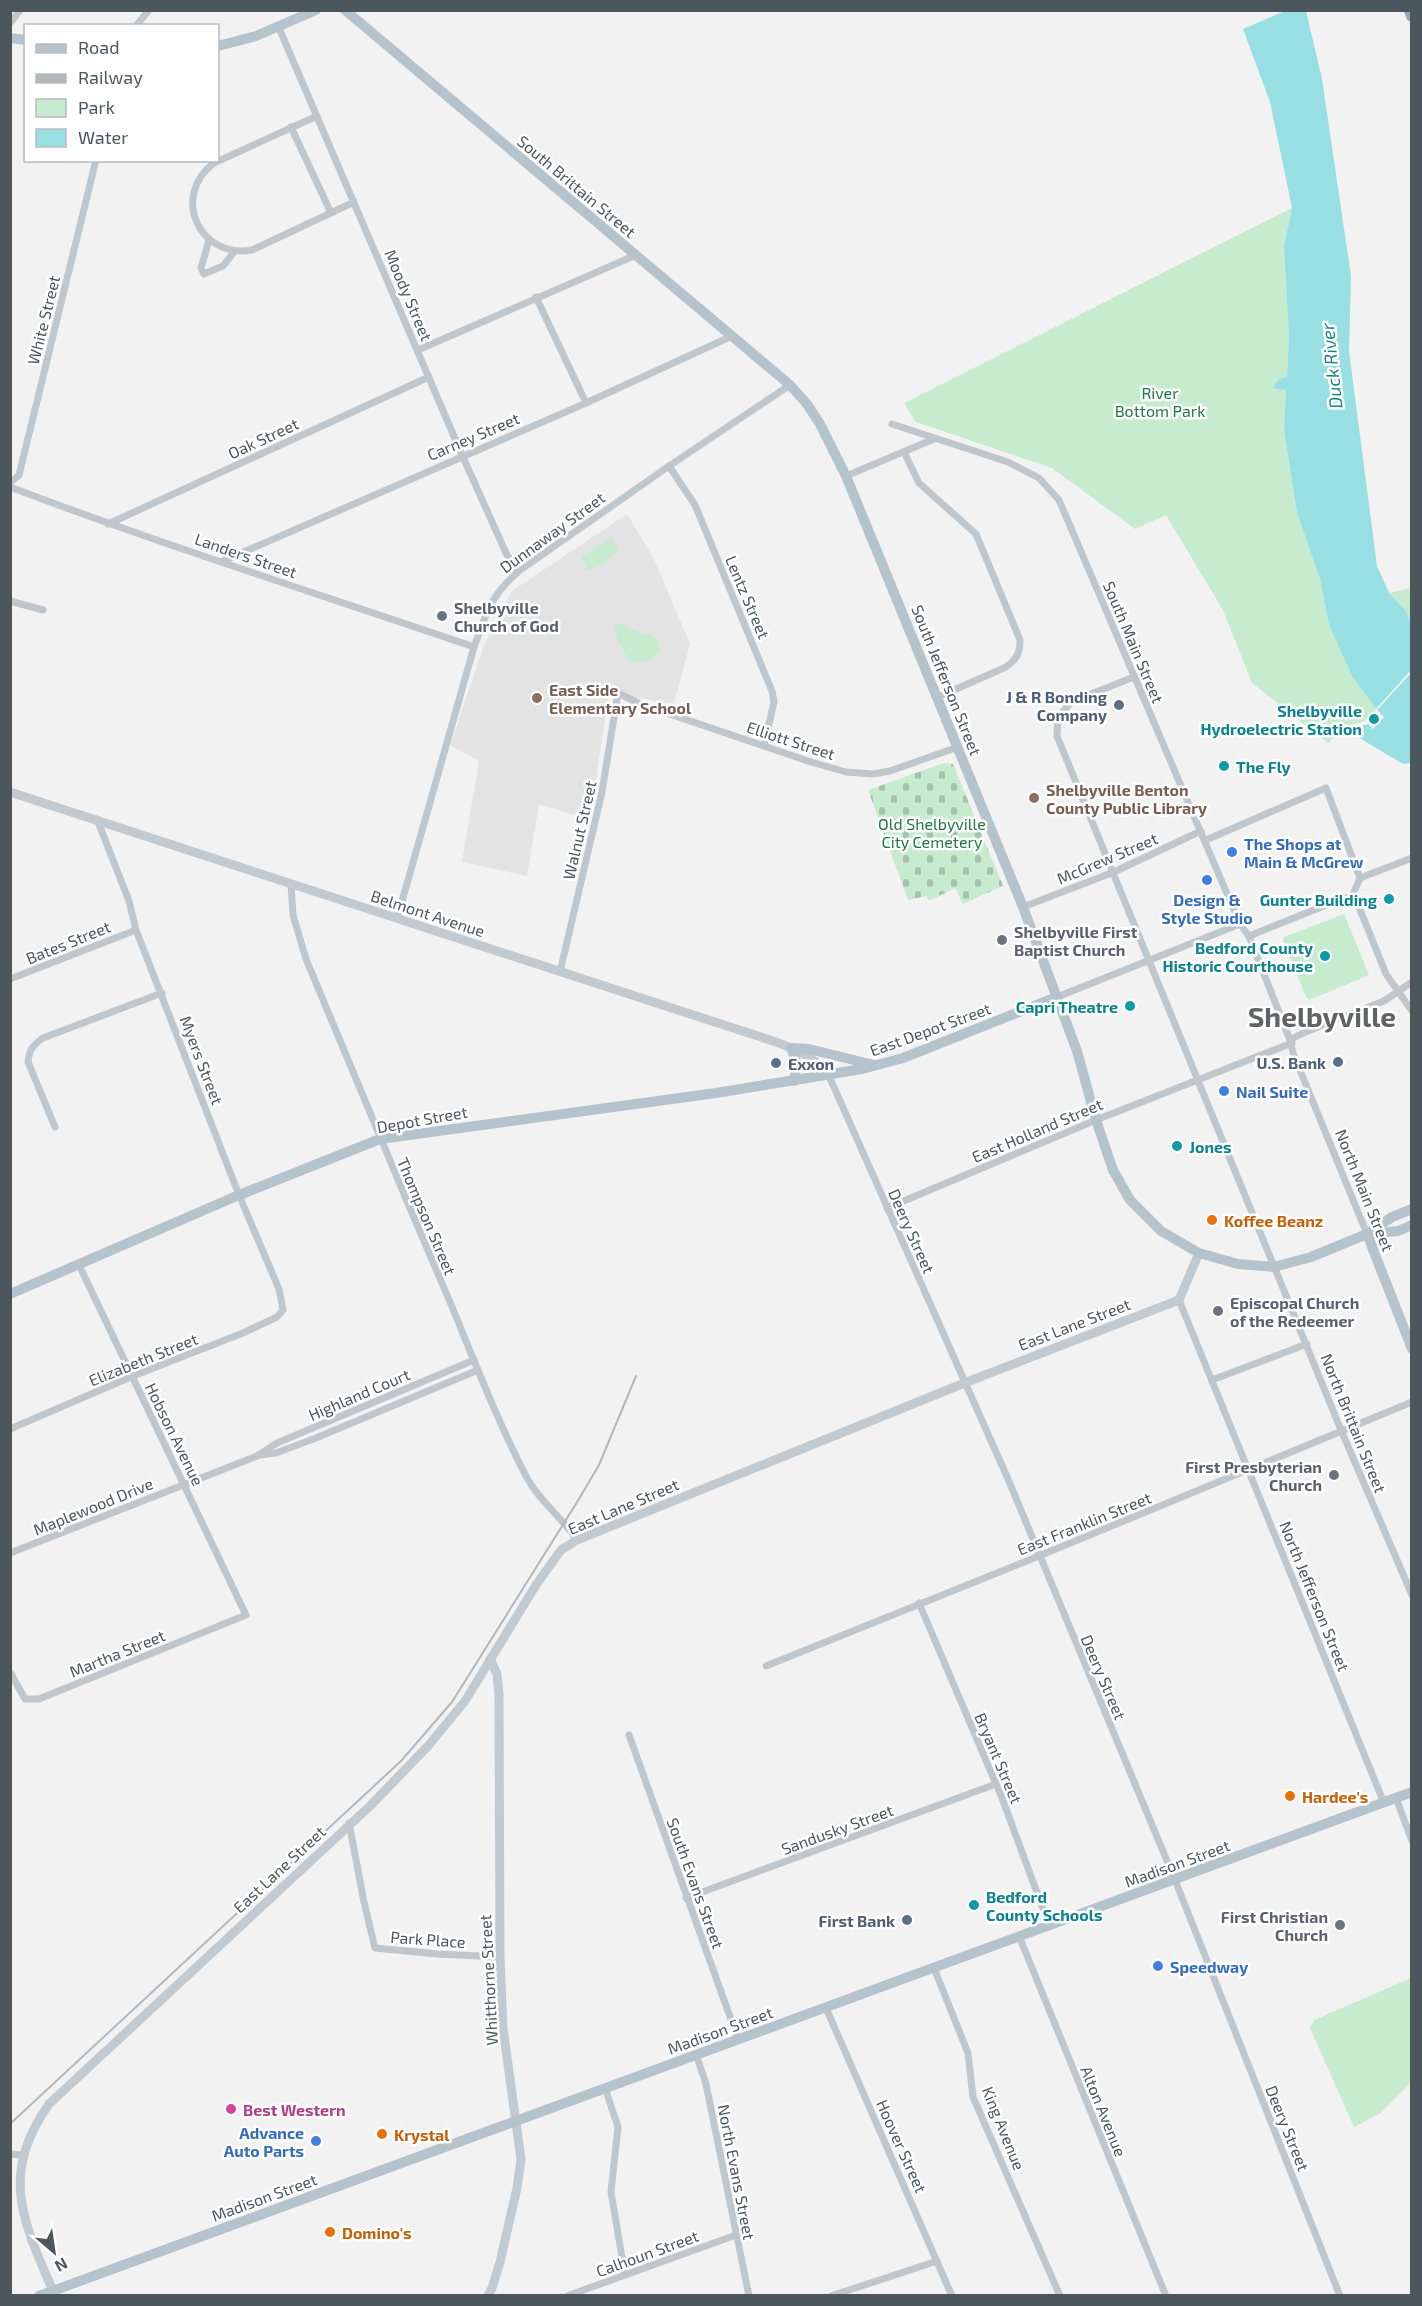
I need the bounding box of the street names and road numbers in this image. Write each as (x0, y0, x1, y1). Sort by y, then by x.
street label: South Brittain Street (514, 131, 640, 241)
street label: Moody Street (381, 246, 437, 344)
street label: White Street (23, 273, 63, 367)
street label: Carney Street (424, 408, 522, 464)
street label: Oak Street (225, 413, 301, 463)
street label: Dunnaway Street (496, 488, 608, 576)
street label: Landers Street (192, 529, 300, 581)
street label: Lentz Street (722, 553, 774, 641)
street label: South Main Street (1100, 578, 1168, 706)
street label: South Jefferson Street (908, 602, 986, 758)
street label: Elliott Street (744, 717, 838, 763)
street label: Walnut Street (558, 779, 600, 881)
street label: McGrew Street (1054, 828, 1160, 888)
street label: Belmont Avenue (369, 886, 487, 940)
street label: Bates Street (23, 916, 113, 968)
street label: East Depot Street (867, 998, 993, 1060)
street label: Myers Street (176, 1013, 228, 1107)
street label: East Holland Street (969, 1094, 1105, 1166)
street label: Depot Street (375, 1102, 469, 1136)
street label: North Main Street (1332, 1126, 1398, 1254)
street label: Thompson Street (394, 1155, 460, 1277)
street label: Deery Street (885, 1186, 939, 1276)
street label: East Lane Street (1015, 1294, 1133, 1354)
street label: Elizabeth Street (86, 1329, 200, 1389)
street label: North Brittain Street (1317, 1351, 1391, 1495)
street label: Highland Court (305, 1364, 413, 1424)
street label: Hobson Avenue (142, 1379, 208, 1489)
street label: Maplewood Drive (30, 1473, 156, 1539)
street label: East Lane Street (565, 1474, 681, 1538)
street label: East Franklin Street (1014, 1487, 1154, 1559)
street label: North Jefferson Street (1276, 1518, 1354, 1674)
street label: Martha Street (66, 1625, 168, 1681)
street label: Deery Street (1078, 1632, 1130, 1722)
street label: Bryant Street (971, 1710, 1027, 1806)
street label: Sandusky Street (778, 1800, 896, 1858)
street label: South Evans Street (664, 1815, 728, 1951)
street label: East Lane Street (229, 1822, 329, 1916)
street label: Madison Street (1122, 1835, 1232, 1891)
street label: Whitthorne Street (475, 1914, 501, 2046)
street label: Park Place (390, 1927, 466, 1951)
street label: Madison Street (665, 2002, 775, 2058)
street label: Alton Avenue (1077, 2063, 1131, 2159)
street label: King Avenue (979, 2083, 1029, 2173)
street label: Deery Street (1262, 2083, 1314, 2173)
street label: Hoover Street (873, 2097, 931, 2195)
street label: North Evans Street (715, 2103, 759, 2241)
street label: Madison Street (209, 2169, 319, 2225)
street label: Calhoun Street (593, 2226, 701, 2280)

